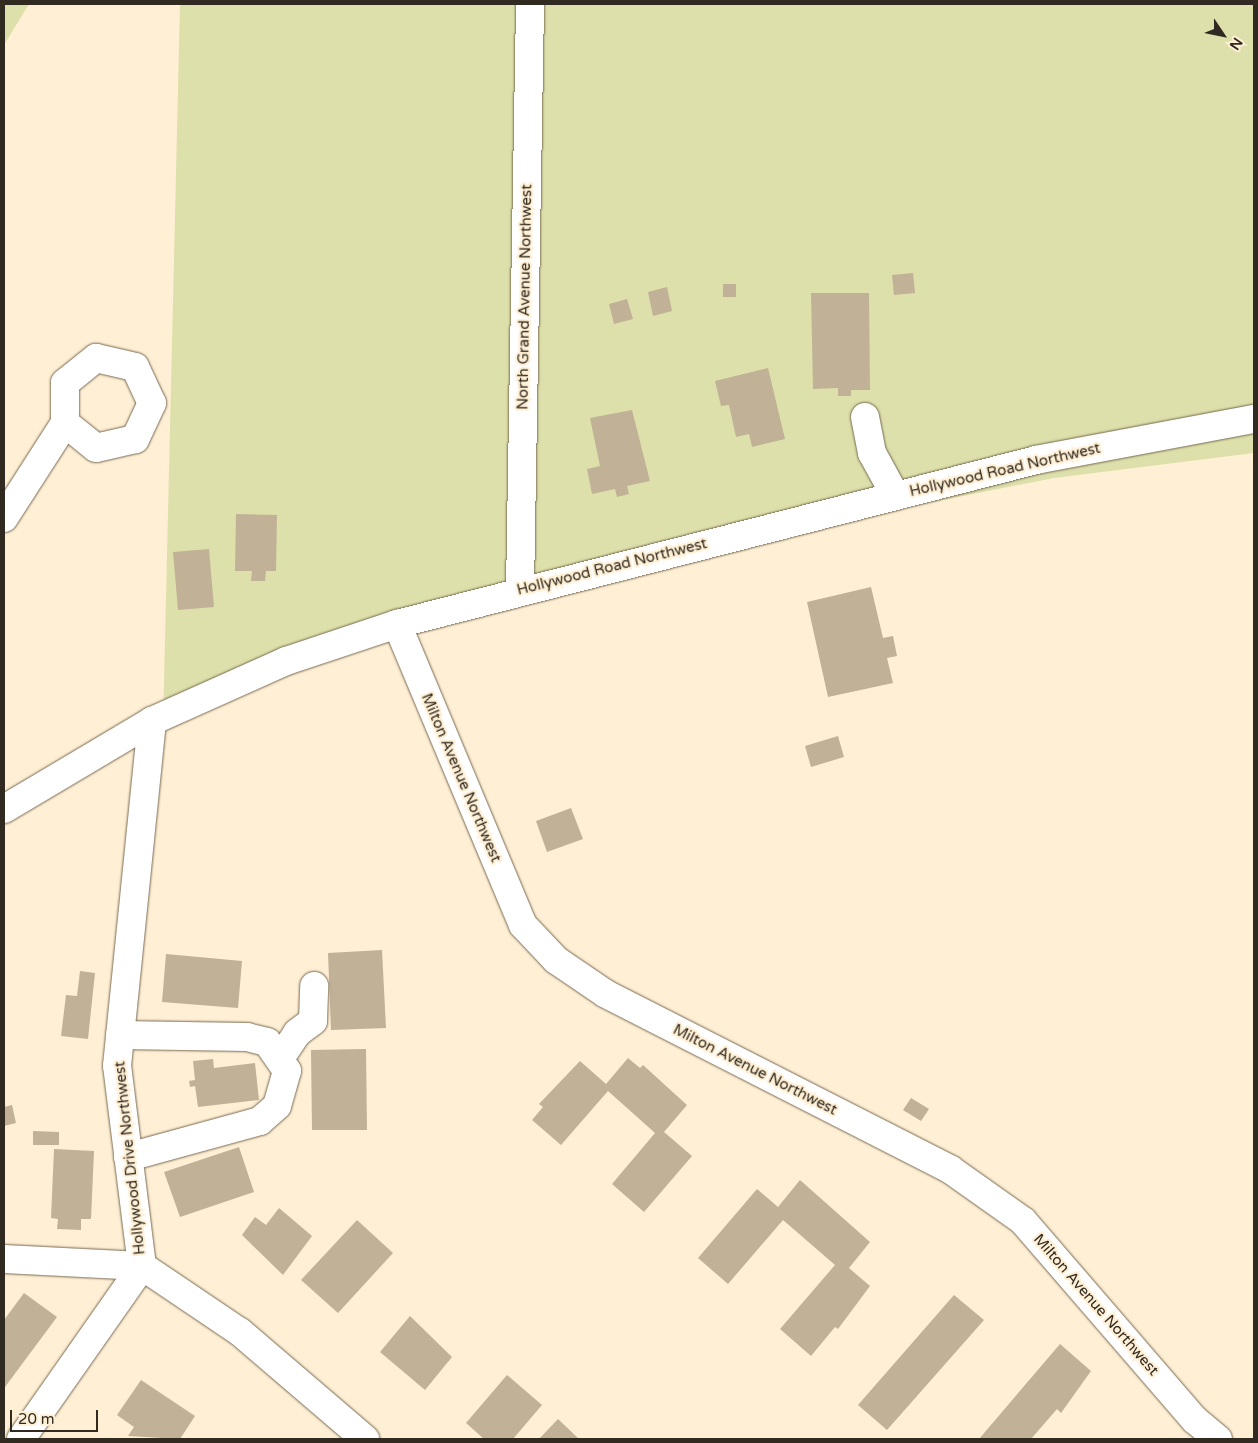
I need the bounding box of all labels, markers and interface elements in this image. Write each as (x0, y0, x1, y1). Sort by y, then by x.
north arrow (1198, 10, 1248, 60)
text: N (1226, 34, 1246, 53)
street label: North Grand Avenue Northwest (514, 184, 536, 410)
street label: Hollywood Road Northwest (908, 439, 1102, 501)
street label: Hollywood Road Northwest (515, 535, 709, 599)
street label: Milton Avenue Northwest (417, 691, 505, 865)
street label: Milton Avenue Northwest (670, 1021, 840, 1119)
street label: Hollywood Drive Northwest (111, 1060, 149, 1256)
street label: Milton Avenue Northwest (1030, 1231, 1162, 1379)
scale bar (12, 1400, 100, 1432)
text: 20 m (18, 1410, 55, 1428)

